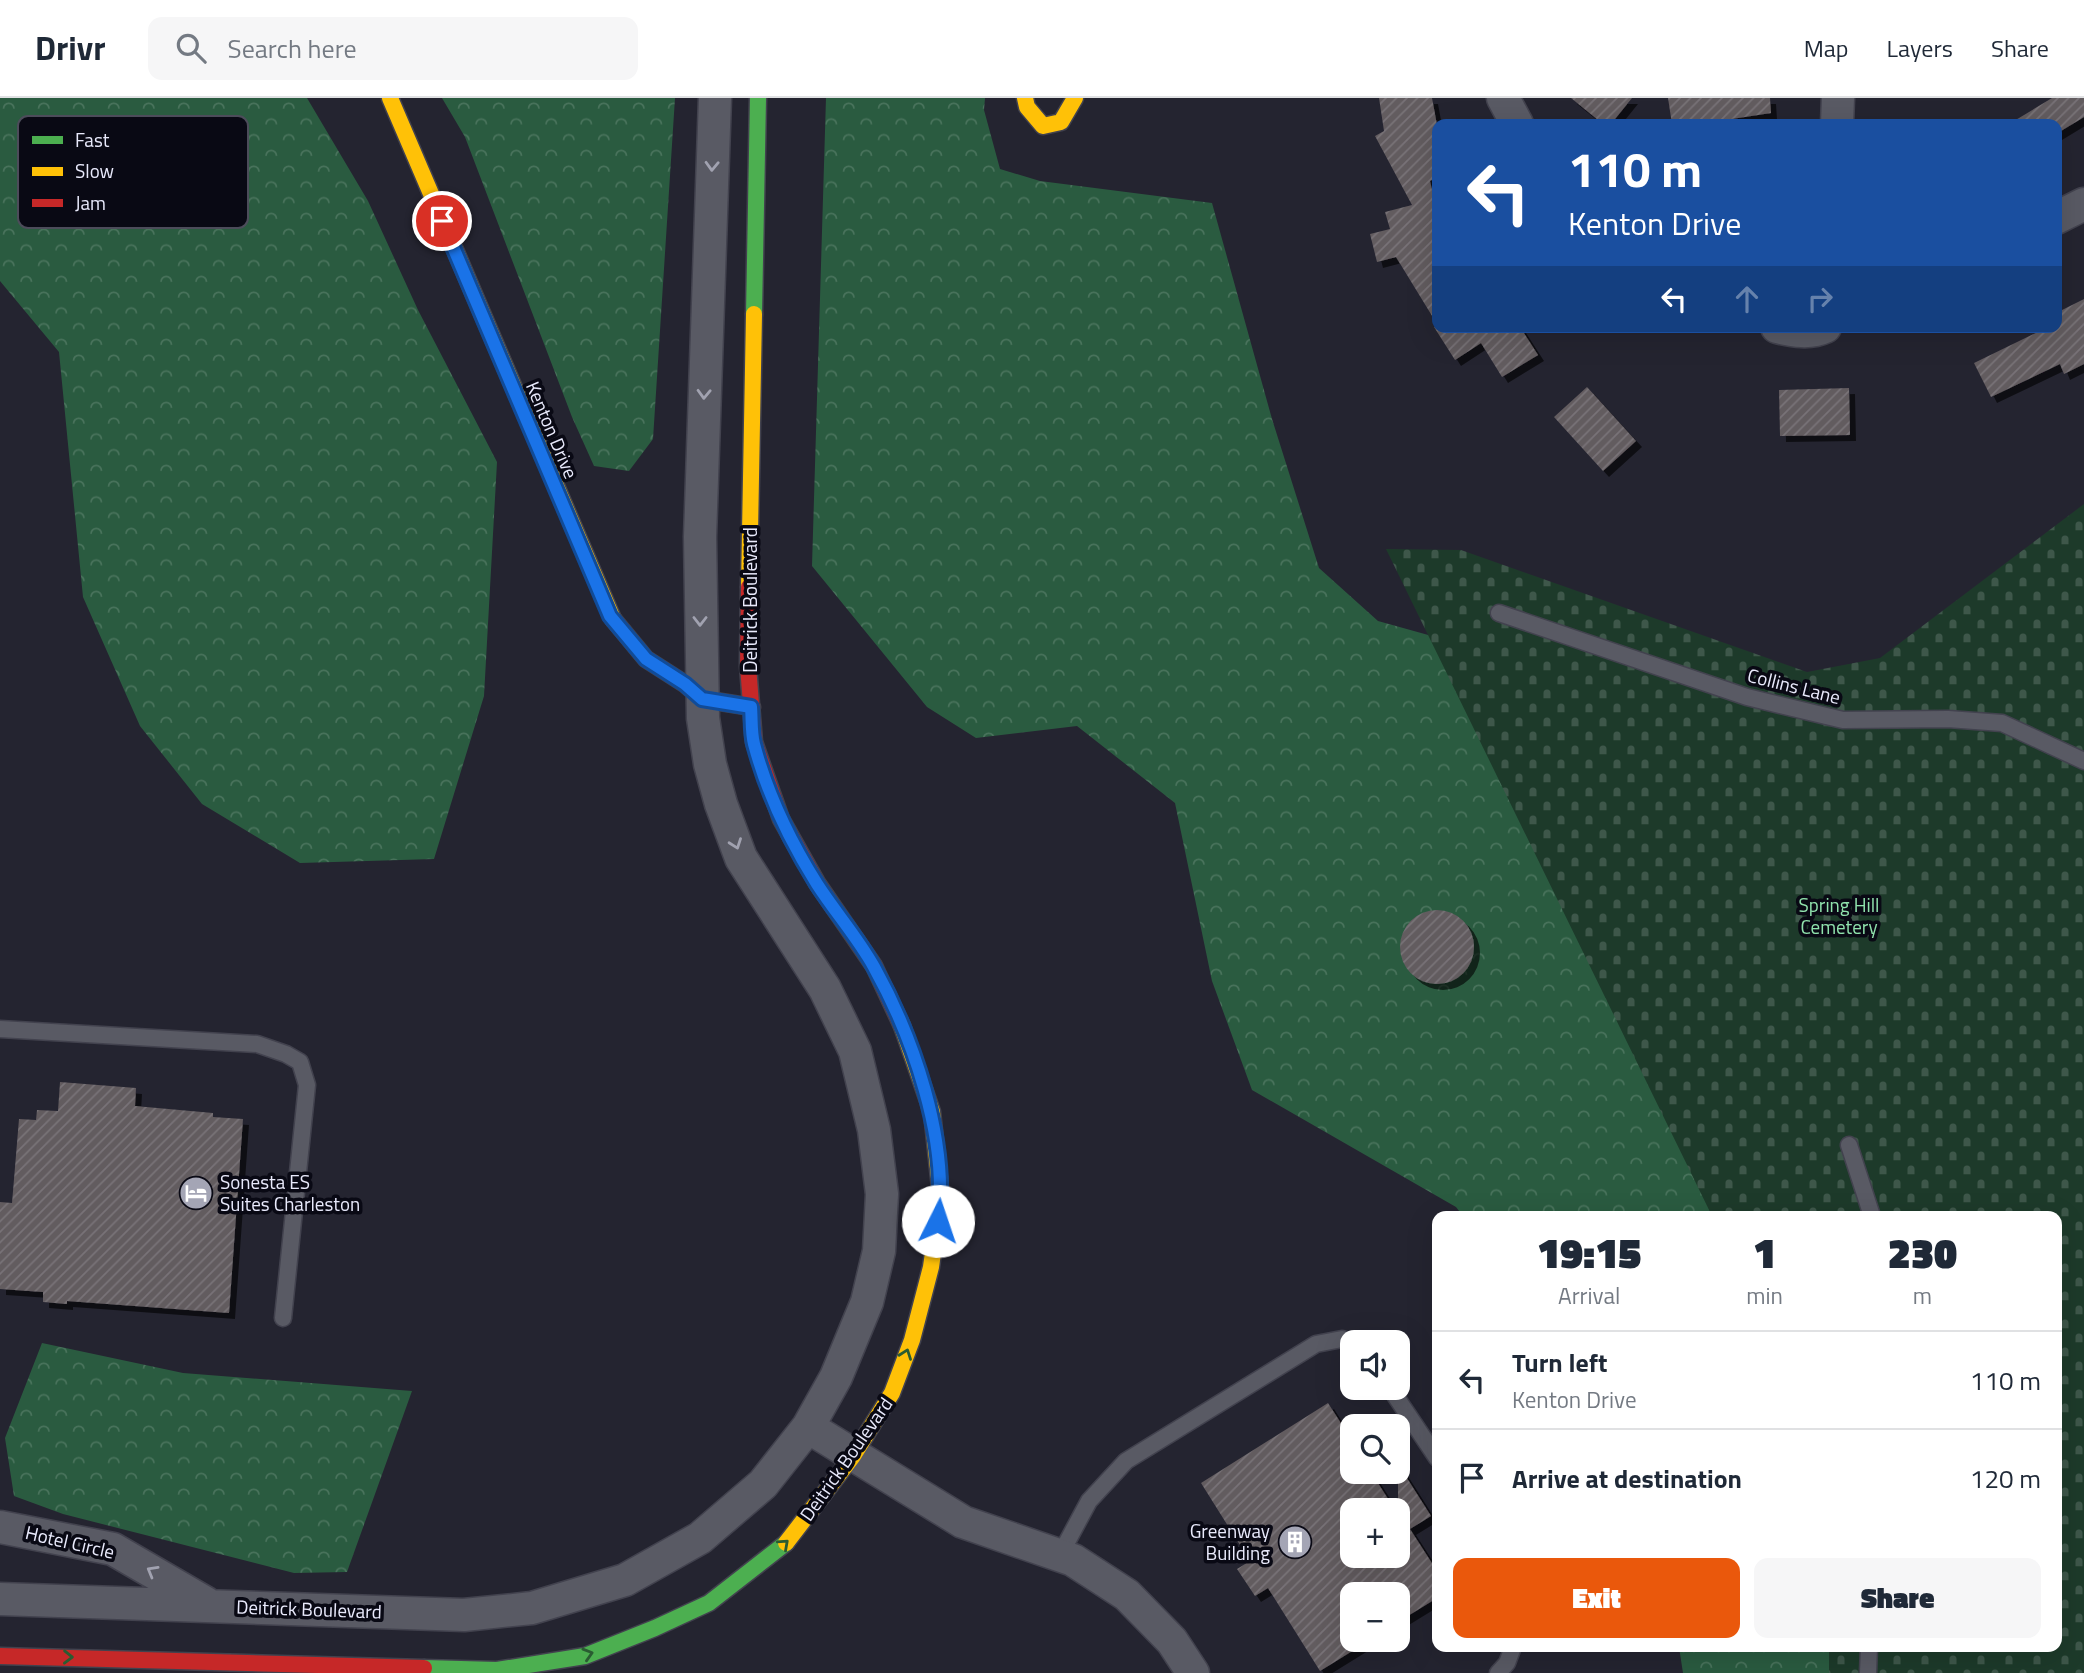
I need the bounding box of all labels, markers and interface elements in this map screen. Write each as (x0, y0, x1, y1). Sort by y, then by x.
search box (148, 17, 638, 80)
text: Drivr (35, 23, 106, 73)
icon: search (172, 29, 210, 67)
text: Search here (228, 29, 357, 68)
text: Map (1804, 30, 1849, 66)
text: Layers (1887, 30, 1953, 66)
text: Share (1991, 30, 2049, 66)
legend (18, 116, 248, 228)
text: Fast (75, 125, 110, 154)
text: 110 m (1568, 131, 1702, 206)
icon: left (1453, 147, 1544, 238)
text: Slow (75, 156, 114, 185)
one-way arrow (704, 161, 719, 172)
text: Jam (75, 188, 106, 217)
pin (412, 191, 472, 251)
text: Kenton Drive (1568, 199, 1741, 247)
icon: arrive (423, 202, 461, 240)
icon: left (1655, 280, 1693, 318)
icon: ahead (1728, 280, 1766, 318)
icon: right (1801, 280, 1839, 318)
street label: Kenton Drive (519, 377, 586, 483)
one-way arrow (697, 388, 712, 399)
street label: Deitrick Boulevard (735, 527, 764, 673)
one-way arrow (692, 616, 708, 627)
street label: Collins Lane (1745, 660, 1844, 711)
one-way arrow (727, 837, 741, 849)
park label: Spring Hill Cemetery (1799, 890, 1879, 941)
place label: Sonesta ES Suites Charleston (220, 1167, 360, 1218)
hotel icon: Sonesta ES Suites Charleston (177, 1174, 215, 1212)
position arrow (901, 1184, 975, 1258)
text: 19:15 (1537, 1220, 1641, 1284)
text: 1 (1753, 1220, 1776, 1284)
text: 230 (1888, 1220, 1957, 1284)
text: Arrival (1558, 1278, 1620, 1313)
text: min (1746, 1278, 1783, 1313)
text: m (1913, 1278, 1932, 1313)
map controls (1340, 1330, 1410, 1652)
button: sound (1340, 1330, 1410, 1400)
text: Turn left (1512, 1343, 1607, 1382)
one-way arrow (898, 1348, 912, 1360)
icon: left (1453, 1361, 1491, 1399)
text: 110 m (1970, 1361, 2041, 1400)
text: Kenton Drive (1512, 1382, 1637, 1417)
street label: Deitrick Boulevard (792, 1391, 899, 1527)
button: search (1340, 1414, 1410, 1484)
icon: arrive (1453, 1459, 1491, 1497)
text: Arrive at destination (1512, 1459, 1742, 1498)
text: 120 m (1970, 1459, 2041, 1498)
button: + (1340, 1498, 1410, 1568)
place label: Greenway Building (1190, 1516, 1270, 1567)
street label: Hotel Circle (23, 1517, 118, 1566)
building icon: Greenway Building (1276, 1523, 1314, 1561)
one-way arrow (776, 1540, 789, 1552)
button: Exit (1453, 1558, 1740, 1638)
button: Share (1754, 1558, 2041, 1638)
one-way arrow (146, 1566, 159, 1579)
button: − (1340, 1582, 1410, 1652)
street label: Deitrick Boulevard (236, 1591, 382, 1626)
one-way arrow (582, 1648, 594, 1663)
one-way arrow (63, 1649, 74, 1665)

